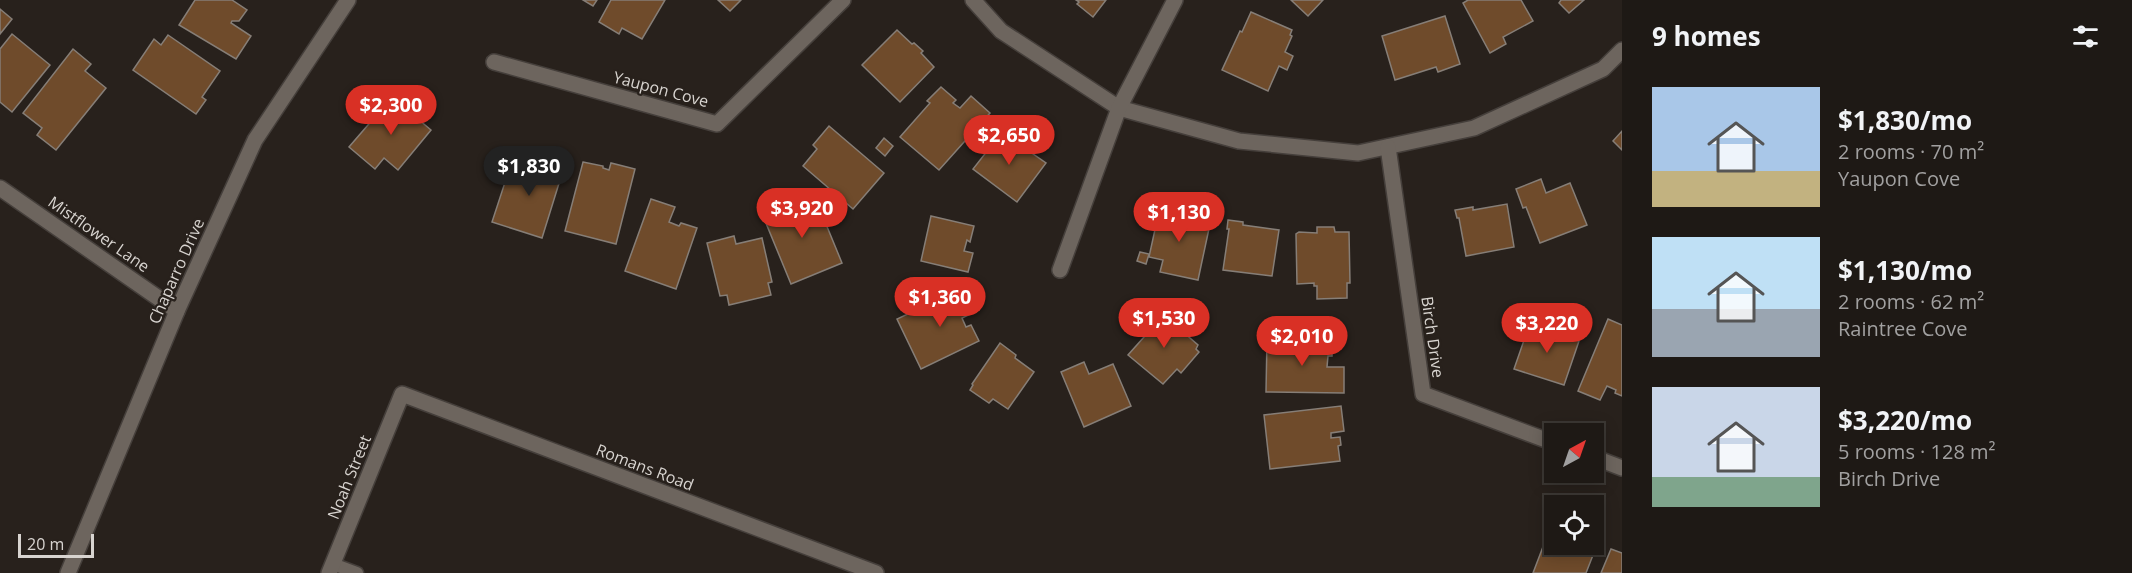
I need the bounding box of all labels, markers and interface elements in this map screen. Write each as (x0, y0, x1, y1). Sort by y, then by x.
text: 9 homes (1652, 18, 1761, 54)
icon: filters (2069, 20, 2102, 53)
street label: Yaupon Cove (611, 66, 711, 112)
pin: $2,300 (342, 85, 440, 136)
text: $2,300 (360, 91, 422, 118)
text: $1,830/mo (1838, 102, 1972, 138)
icon: home (1700, 111, 1772, 183)
pin: $2,650 (960, 115, 1058, 166)
text: $2,650 (978, 121, 1040, 148)
text: 2 rooms · 70 m² (1838, 138, 1984, 165)
pin: $1,830 (480, 146, 578, 197)
text: $1,830 (498, 152, 560, 179)
text: Yaupon Cove (1838, 165, 1960, 192)
pin: $3,920 (753, 188, 851, 239)
street label: Mistflower Lane (44, 191, 154, 277)
pin: $1,130 (1130, 192, 1228, 243)
text: $3,920 (771, 194, 833, 221)
text: $1,130 (1148, 198, 1210, 225)
street label: Chaparro Drive (143, 215, 209, 327)
text: $1,130/mo (1838, 252, 1972, 288)
icon: home (1700, 261, 1772, 333)
pin: $1,360 (891, 277, 989, 328)
text: $1,360 (909, 283, 971, 310)
text: 2 rooms · 62 m² (1838, 288, 1984, 315)
street label: Birch Drive (1416, 295, 1450, 379)
pin: $1,530 (1115, 298, 1213, 349)
pin: $3,220 (1498, 303, 1596, 354)
text: $1,530 (1133, 304, 1195, 331)
text: $3,220 (1516, 309, 1578, 336)
text: Raintree Cove (1838, 315, 1968, 342)
pin: $2,010 (1253, 316, 1351, 367)
text: $2,010 (1271, 322, 1333, 349)
text: $3,220/mo (1838, 402, 1972, 438)
icon: home (1700, 411, 1772, 483)
north arrow (1544, 423, 1604, 483)
map controls (1544, 423, 1604, 555)
street label: Noah Street (322, 431, 376, 522)
street label: Romans Road (593, 438, 697, 496)
text: 5 rooms · 128 m² (1838, 438, 1996, 465)
text: Birch Drive (1838, 465, 1940, 492)
button: locate (1544, 495, 1604, 555)
scale bar (18, 531, 94, 558)
text: 20 m (27, 533, 64, 555)

